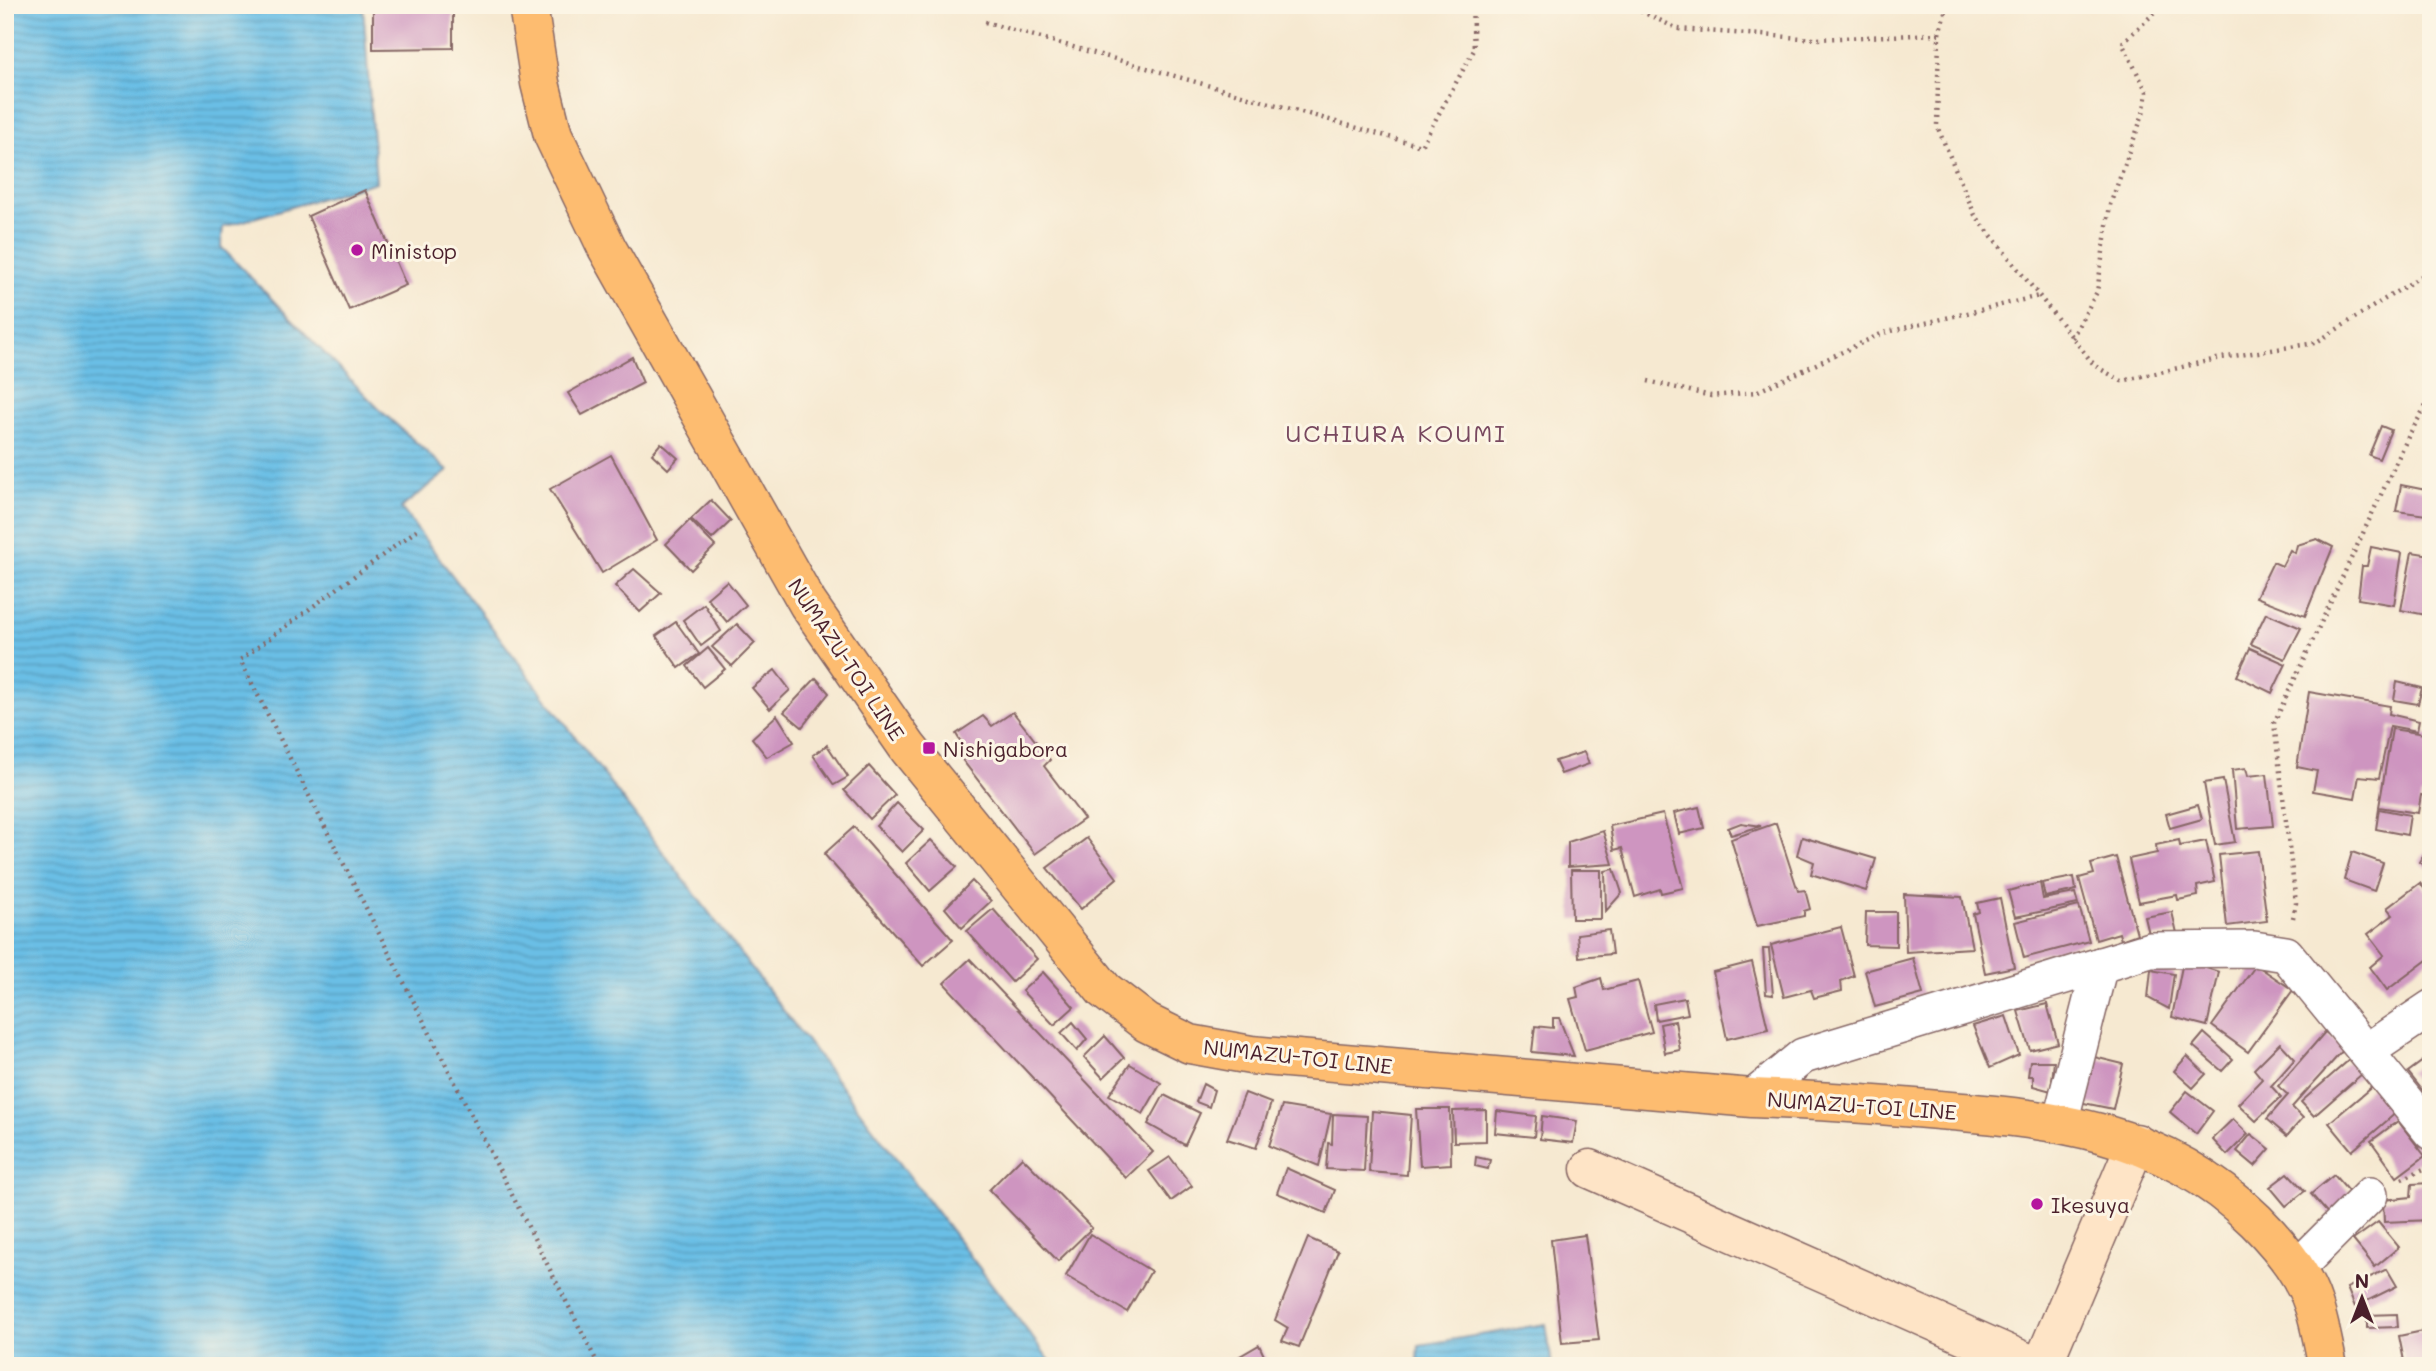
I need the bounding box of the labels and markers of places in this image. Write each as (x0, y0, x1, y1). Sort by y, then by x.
place label: Ministop (371, 237, 457, 264)
marker: Ministop (349, 242, 365, 258)
place label: Nishigabora (943, 735, 1068, 762)
marker: Nishigabora (921, 740, 937, 756)
place label: Ikesuya (2051, 1191, 2130, 1218)
marker: Ikesuya (2029, 1196, 2045, 1212)

